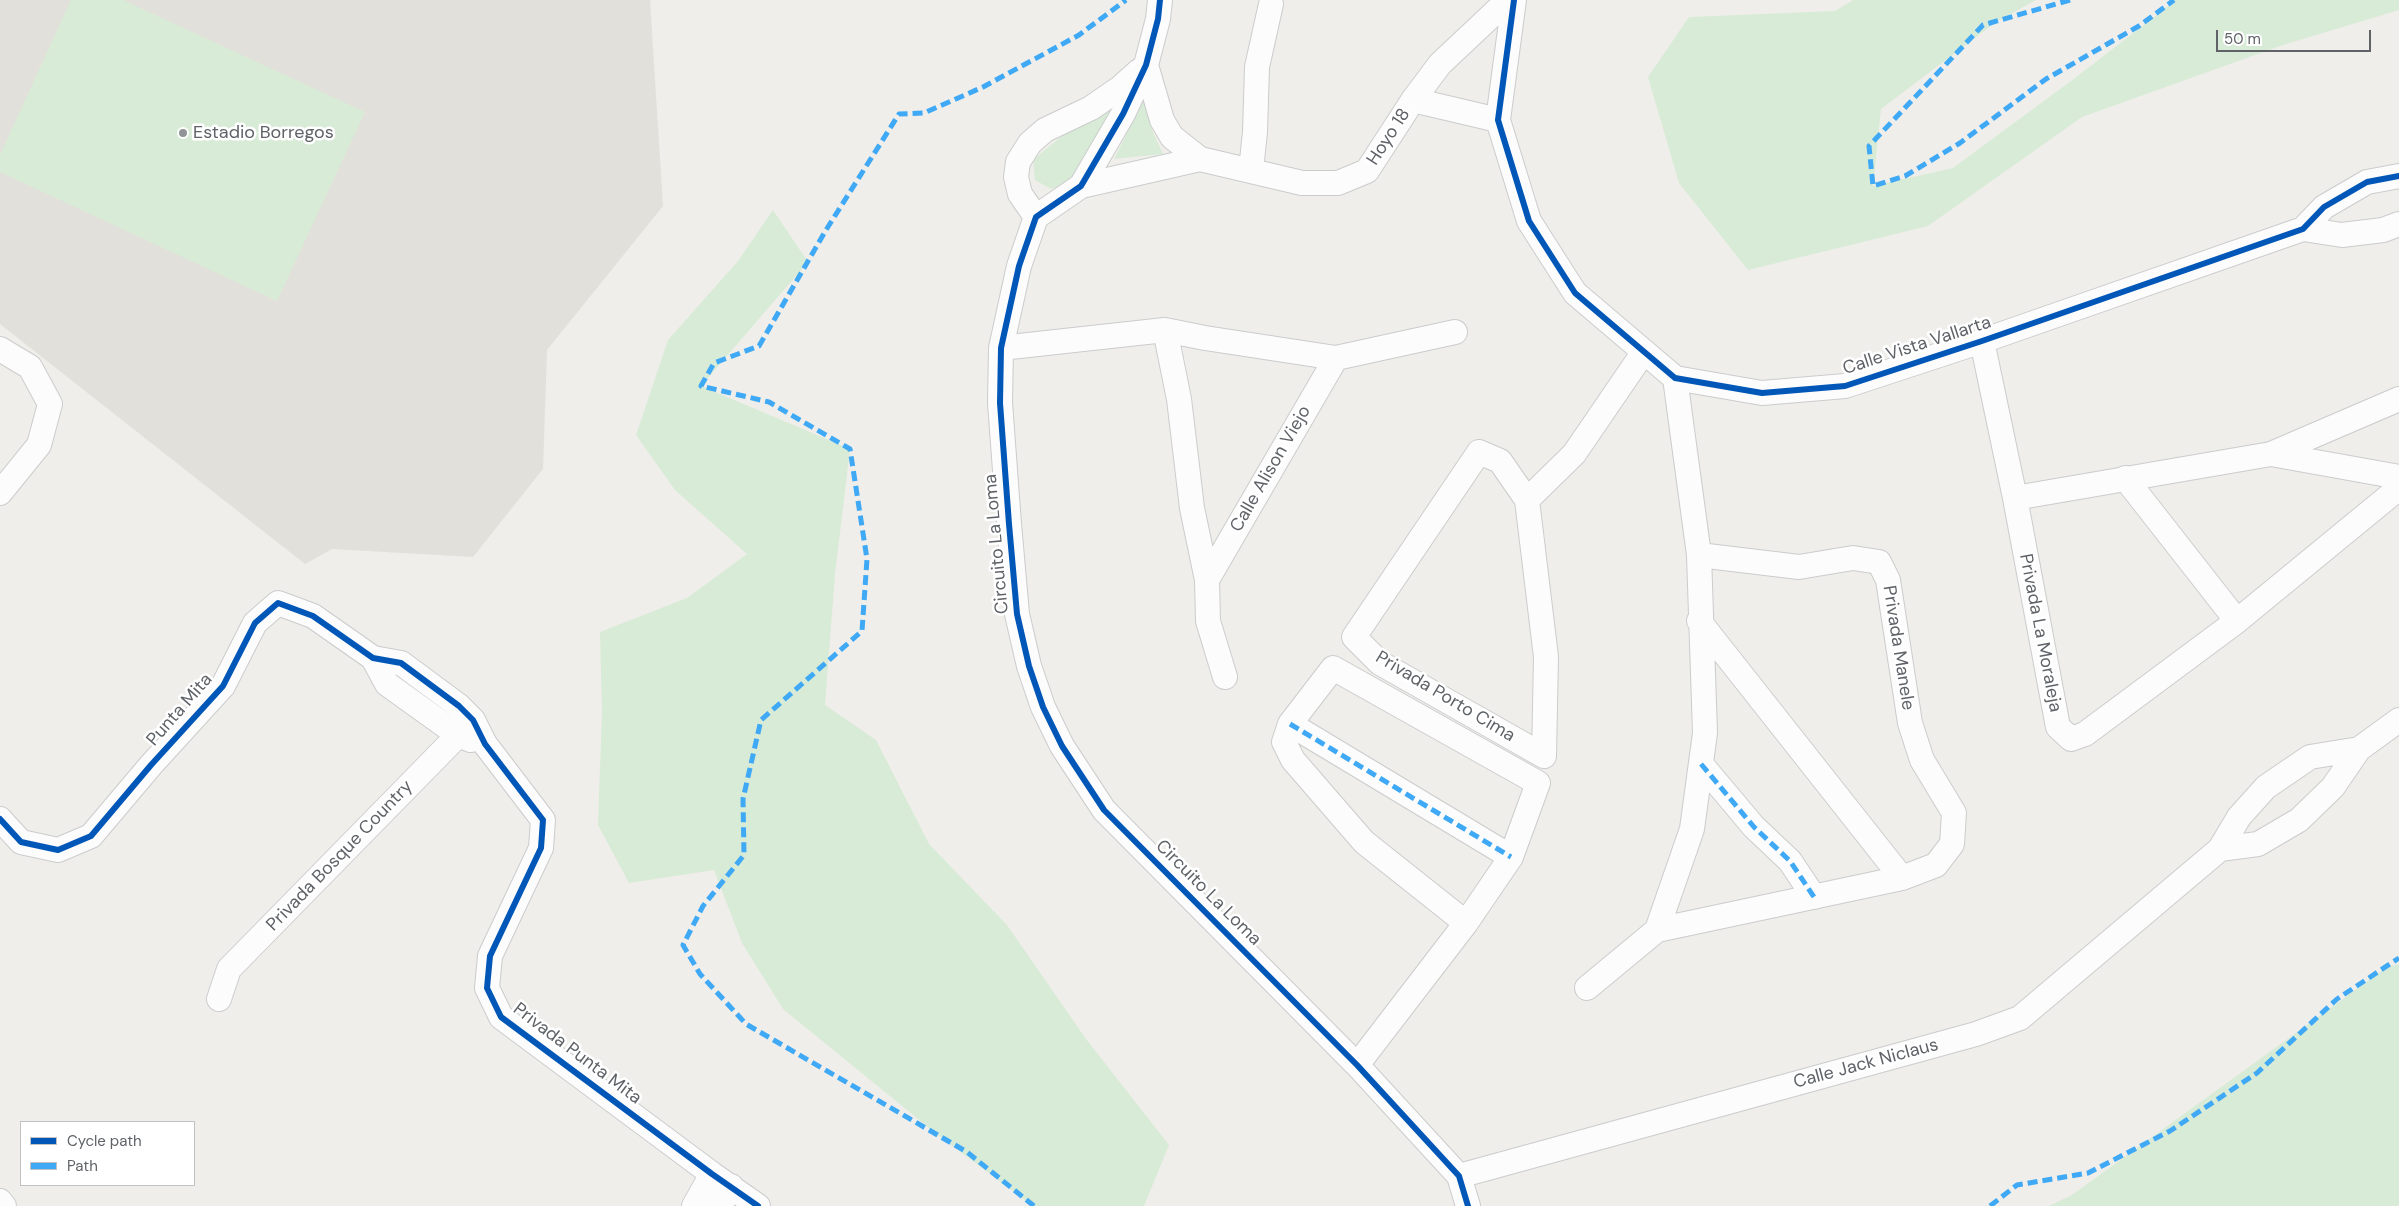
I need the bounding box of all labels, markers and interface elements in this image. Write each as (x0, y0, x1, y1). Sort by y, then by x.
scale bar (2219, 20, 2374, 52)
text: 50 m (2224, 29, 2261, 49)
street label: Hoyo 18 (1363, 105, 1415, 169)
place label: Estadio Borregos (193, 122, 334, 144)
marker: Estadio Borregos (177, 127, 189, 139)
street label: Calle Vista Vallarta (1840, 312, 1994, 380)
street label: Calle Alison Viejo (1226, 402, 1316, 536)
street label: Circuito La Loma (980, 473, 1014, 615)
street label: Privada La Moraleja (2014, 552, 2066, 714)
street label: Privada Manele (1877, 584, 1919, 712)
street label: Privada Porto Cima (1371, 647, 1519, 747)
street label: Punta Mita (143, 669, 217, 751)
street label: Privada Bosque Country (262, 776, 418, 936)
street label: Circuito La Loma (1151, 836, 1265, 950)
street label: Privada Punta Mita (509, 999, 645, 1109)
street label: Calle Jack Niclaus (1791, 1034, 1941, 1094)
legend (20, 1121, 195, 1186)
text: Cycle path (67, 1131, 142, 1151)
text: Path (67, 1156, 98, 1176)

